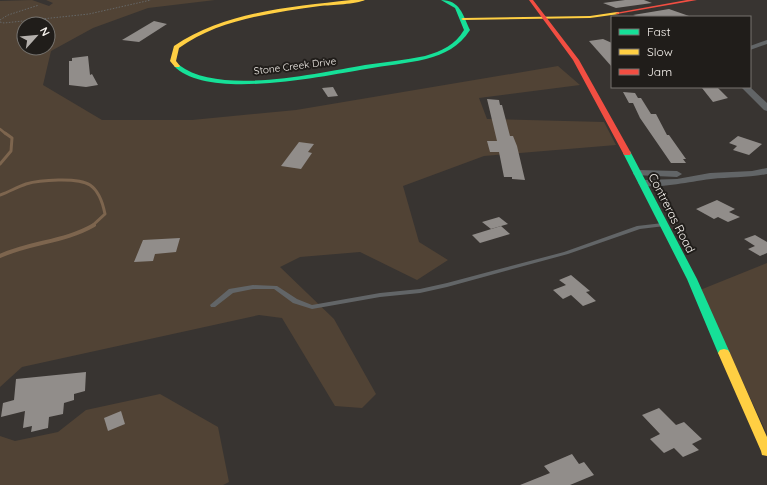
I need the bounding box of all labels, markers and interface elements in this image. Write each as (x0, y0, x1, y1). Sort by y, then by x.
north arrow (16, 16, 56, 56)
legend (611, 16, 751, 88)
text: Fast (647, 24, 671, 39)
text: N (37, 25, 53, 38)
text: Slow (647, 44, 673, 59)
street label: Stone Creek Drive (253, 54, 337, 77)
text: Jam (647, 64, 672, 79)
street label: Contreras Road (645, 171, 699, 255)

